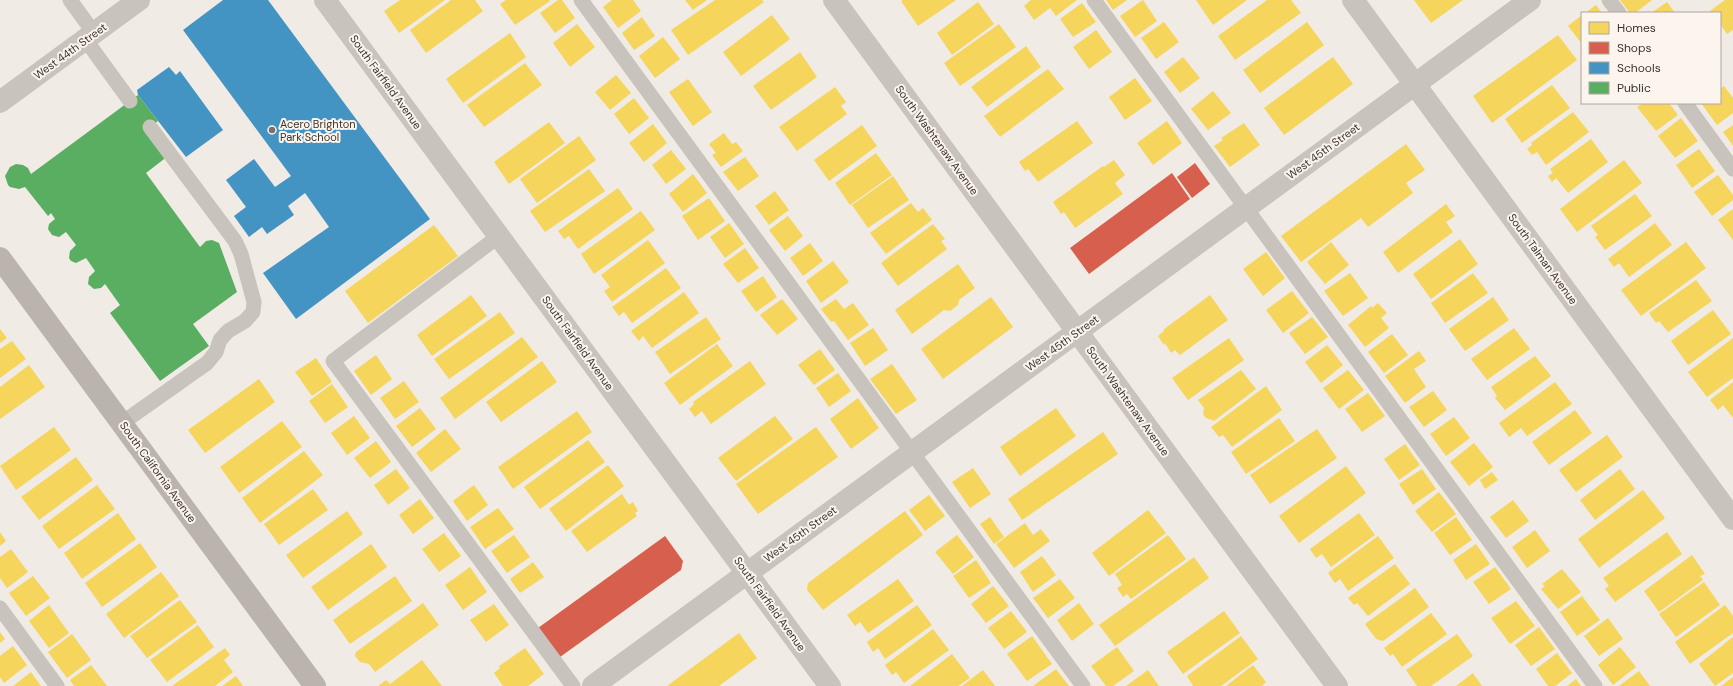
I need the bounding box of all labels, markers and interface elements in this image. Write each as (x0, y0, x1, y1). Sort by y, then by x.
legend (1581, 12, 1721, 104)
street label: West 44th Street (31, 20, 109, 82)
text: Homes (1617, 20, 1656, 36)
street label: South Fairfield Avenue (347, 32, 425, 132)
text: Shops (1617, 40, 1652, 56)
text: Schools (1617, 60, 1661, 76)
text: Public (1617, 80, 1651, 96)
street label: South Washtenaw Avenue (893, 82, 981, 198)
place label: Acero Brighton Park School (280, 117, 356, 144)
street label: West 45th Street (1284, 120, 1362, 182)
marker: Acero Brighton Park School (267, 125, 277, 135)
street label: South Talman Avenue (1505, 211, 1581, 307)
street label: South Fairfield Avenue (539, 293, 617, 393)
street label: West 45th Street (1023, 312, 1101, 374)
street label: South Washtenaw Avenue (1084, 343, 1172, 459)
street label: South California Avenue (117, 419, 199, 525)
street label: West 45th Street (761, 503, 839, 565)
street label: South Fairfield Avenue (731, 554, 809, 654)

